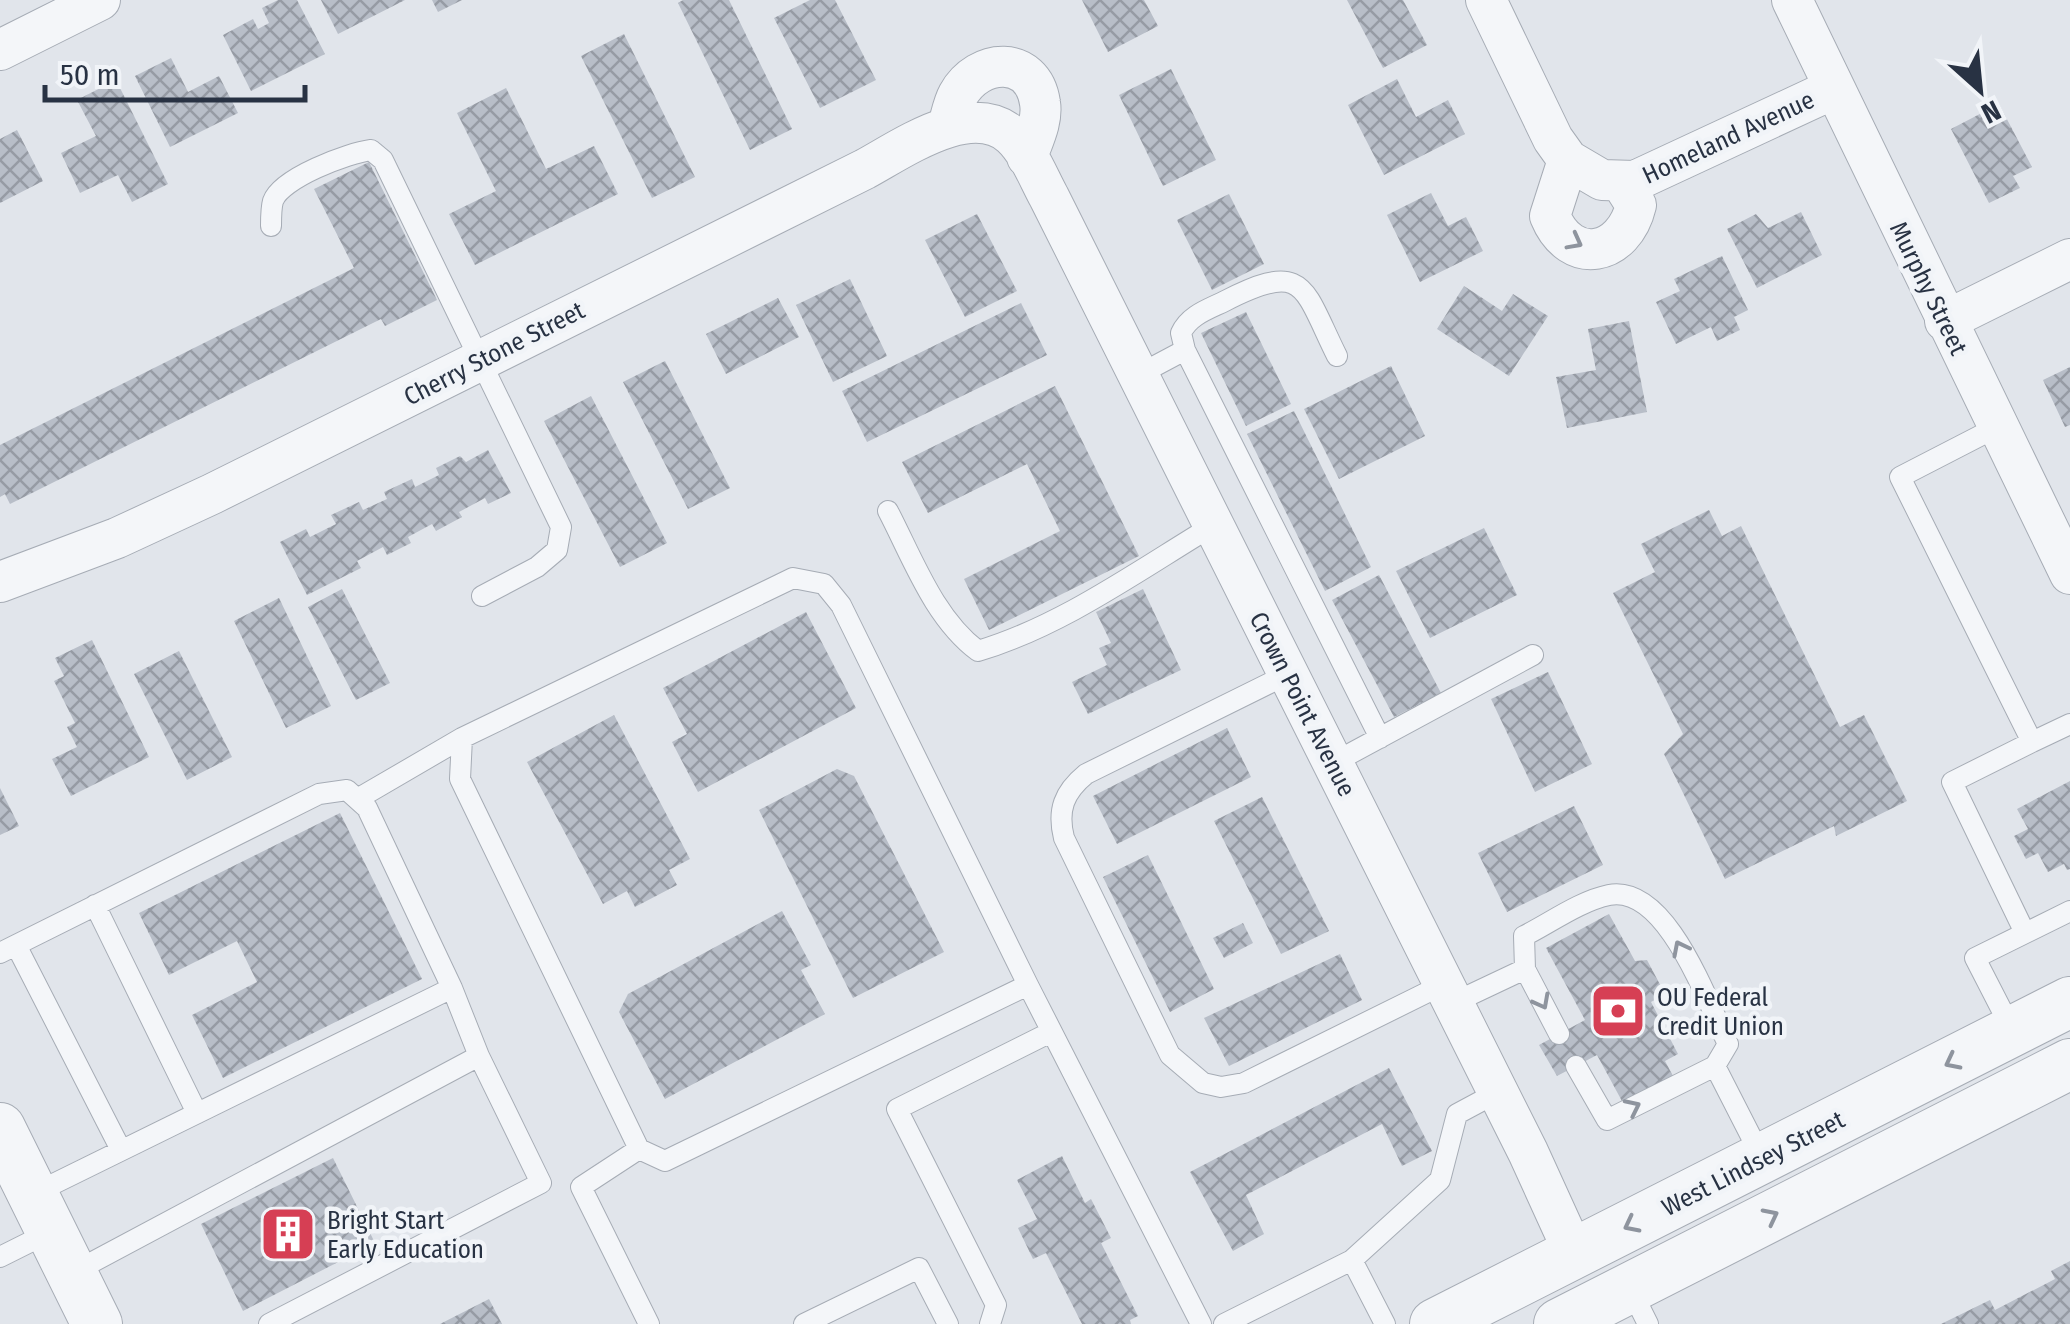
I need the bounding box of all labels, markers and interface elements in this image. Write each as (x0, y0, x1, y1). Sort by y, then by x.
scale bar (45, 40, 305, 102)
north arrow (1930, 40, 2030, 140)
text: 50 m (60, 57, 120, 93)
street label: Homeland Avenue (1638, 85, 1819, 191)
text: N (1976, 93, 2006, 130)
street label: Murphy Street (1883, 217, 1974, 361)
one-way arrow (1565, 230, 1583, 249)
street label: Cherry Stone Street (399, 295, 591, 412)
street label: Crown Point Avenue (1243, 607, 1362, 802)
one-way arrow (1673, 941, 1692, 959)
bank icon: OU Federal Credit Union (1588, 981, 1648, 1041)
place label: OU Federal Credit Union (1657, 983, 1784, 1042)
one-way arrow (1530, 991, 1550, 1009)
one-way arrow (1944, 1050, 1962, 1069)
one-way arrow (1623, 1100, 1641, 1119)
street label: West Lindsey Street (1657, 1105, 1851, 1223)
building icon: Bright Start Early Education (258, 1204, 318, 1264)
place label: Bright Start Early Education (327, 1206, 484, 1265)
one-way arrow (1760, 1209, 1778, 1228)
one-way arrow (1623, 1212, 1641, 1232)

